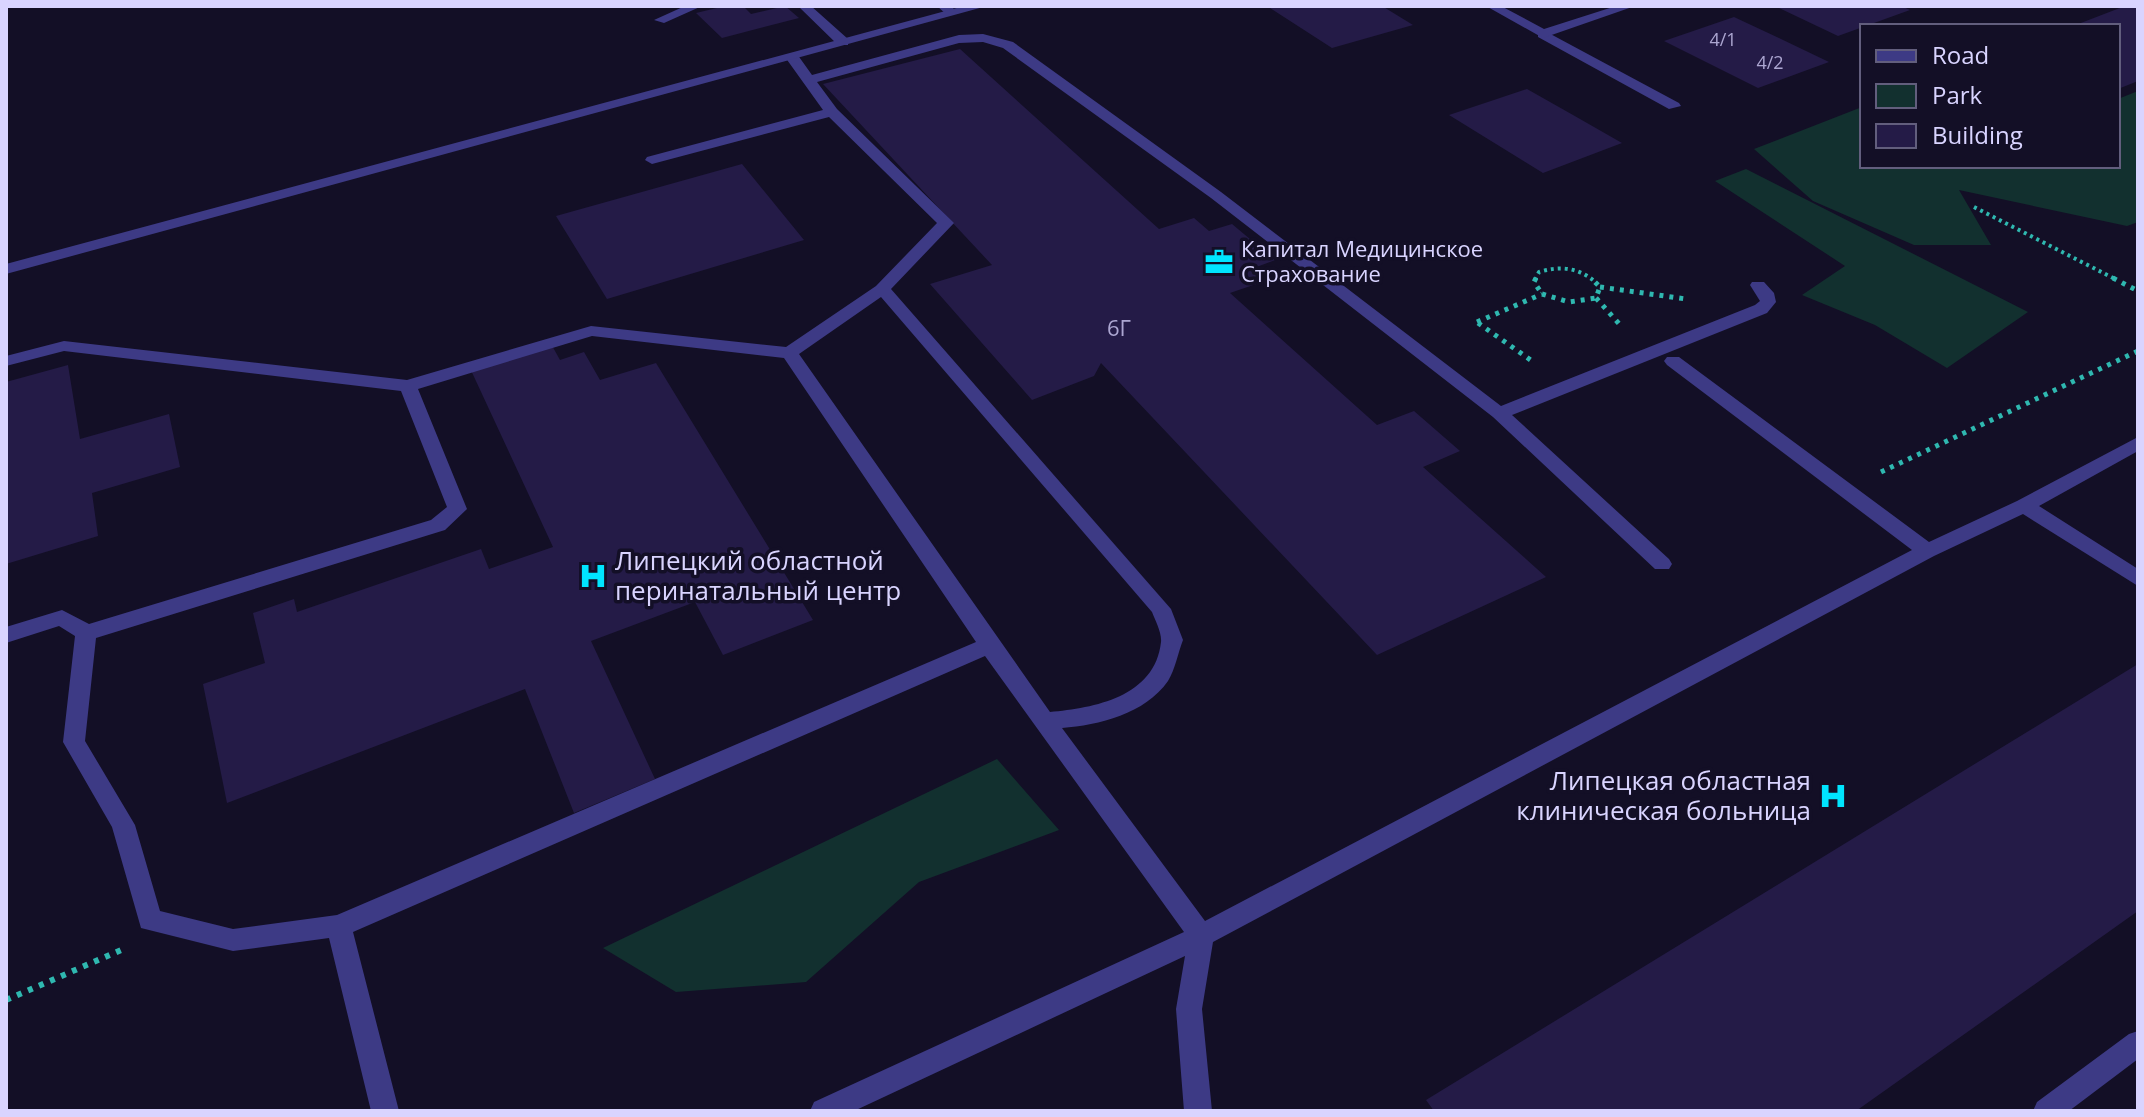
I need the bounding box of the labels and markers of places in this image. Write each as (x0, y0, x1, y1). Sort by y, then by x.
place label: Капитал Медицинское Страхование (1241, 233, 1483, 288)
office icon: Капитал Медицинское Страхование (1204, 247, 1234, 277)
place label: Липецкий областной перинатальный центр (615, 542, 901, 608)
hospital icon: Липецкий областной перинатальный центр (578, 561, 608, 591)
place label: Липецкая областная клиническая больница (1516, 762, 1811, 828)
hospital icon: Липецкая областная клиническая больница (1818, 781, 1848, 811)

